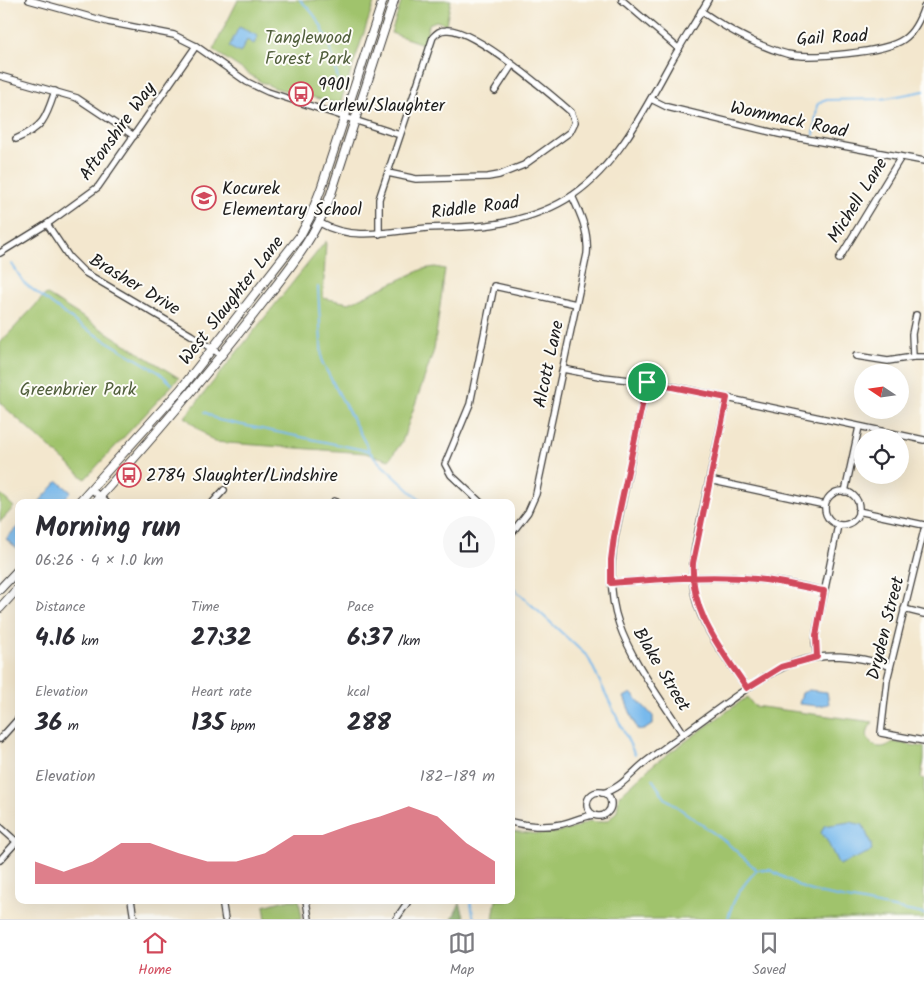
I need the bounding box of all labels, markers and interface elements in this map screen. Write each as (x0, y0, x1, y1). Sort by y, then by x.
street label: Gail Road (796, 22, 870, 55)
park label: Tanglewood Forest Park (265, 24, 352, 74)
place label: 9901 Curlew/Slaughter (318, 71, 446, 121)
street label: Aftonshire Way (72, 76, 164, 187)
bus stop icon: 9901 Curlew/Slaughter (288, 81, 314, 107)
street label: Wommack Road (727, 94, 851, 147)
street label: Michell Lane (820, 152, 896, 249)
place label: Kocurek Elementary School (222, 175, 363, 225)
school or university icon: Kocurek Elementary School (191, 185, 217, 211)
street label: Riddle Road (429, 189, 522, 228)
street label: West Slaughter Lane (172, 230, 292, 372)
street label: Brasher Drive (83, 247, 185, 324)
street label: Alcott Lane (526, 318, 573, 411)
pin (626, 361, 668, 403)
north arrow (854, 364, 909, 419)
map controls (854, 364, 909, 484)
icon: arrive (633, 368, 661, 396)
park label: Greenbrier Park (20, 376, 137, 405)
button: locate (854, 429, 909, 484)
bus stop icon: 2784 Slaughter/Lindshire (116, 462, 142, 488)
place label: 2784 Slaughter/Lindshire (146, 462, 338, 491)
text: Morning run (35, 506, 181, 551)
button: share (443, 516, 495, 568)
text: 06:26 · 4 × 1.0 km (35, 548, 164, 573)
street label: Dryden Street (860, 573, 914, 683)
text: Distance (35, 596, 85, 618)
text: Time (191, 596, 219, 618)
text: Pace (347, 596, 374, 618)
text: 4.16 (35, 618, 76, 658)
text: 27:32 (191, 618, 252, 658)
text: 6:37 (347, 618, 392, 658)
street label: Blake Street (624, 622, 698, 718)
text: km (76, 630, 99, 652)
text: /km (392, 630, 420, 652)
text: Elevation (35, 681, 88, 703)
text: Heart rate (191, 681, 252, 703)
text: kcal (347, 681, 370, 703)
text: 36 (35, 703, 62, 743)
text: 135 (191, 703, 225, 743)
text: 288 (347, 703, 391, 743)
text: m (62, 715, 79, 737)
text: bpm (225, 715, 256, 737)
text: Elevation (35, 764, 96, 789)
text: 182–189 m (420, 764, 495, 789)
tab: Home (138, 929, 171, 981)
tab: Map (448, 929, 476, 981)
tab: Saved (753, 929, 786, 981)

